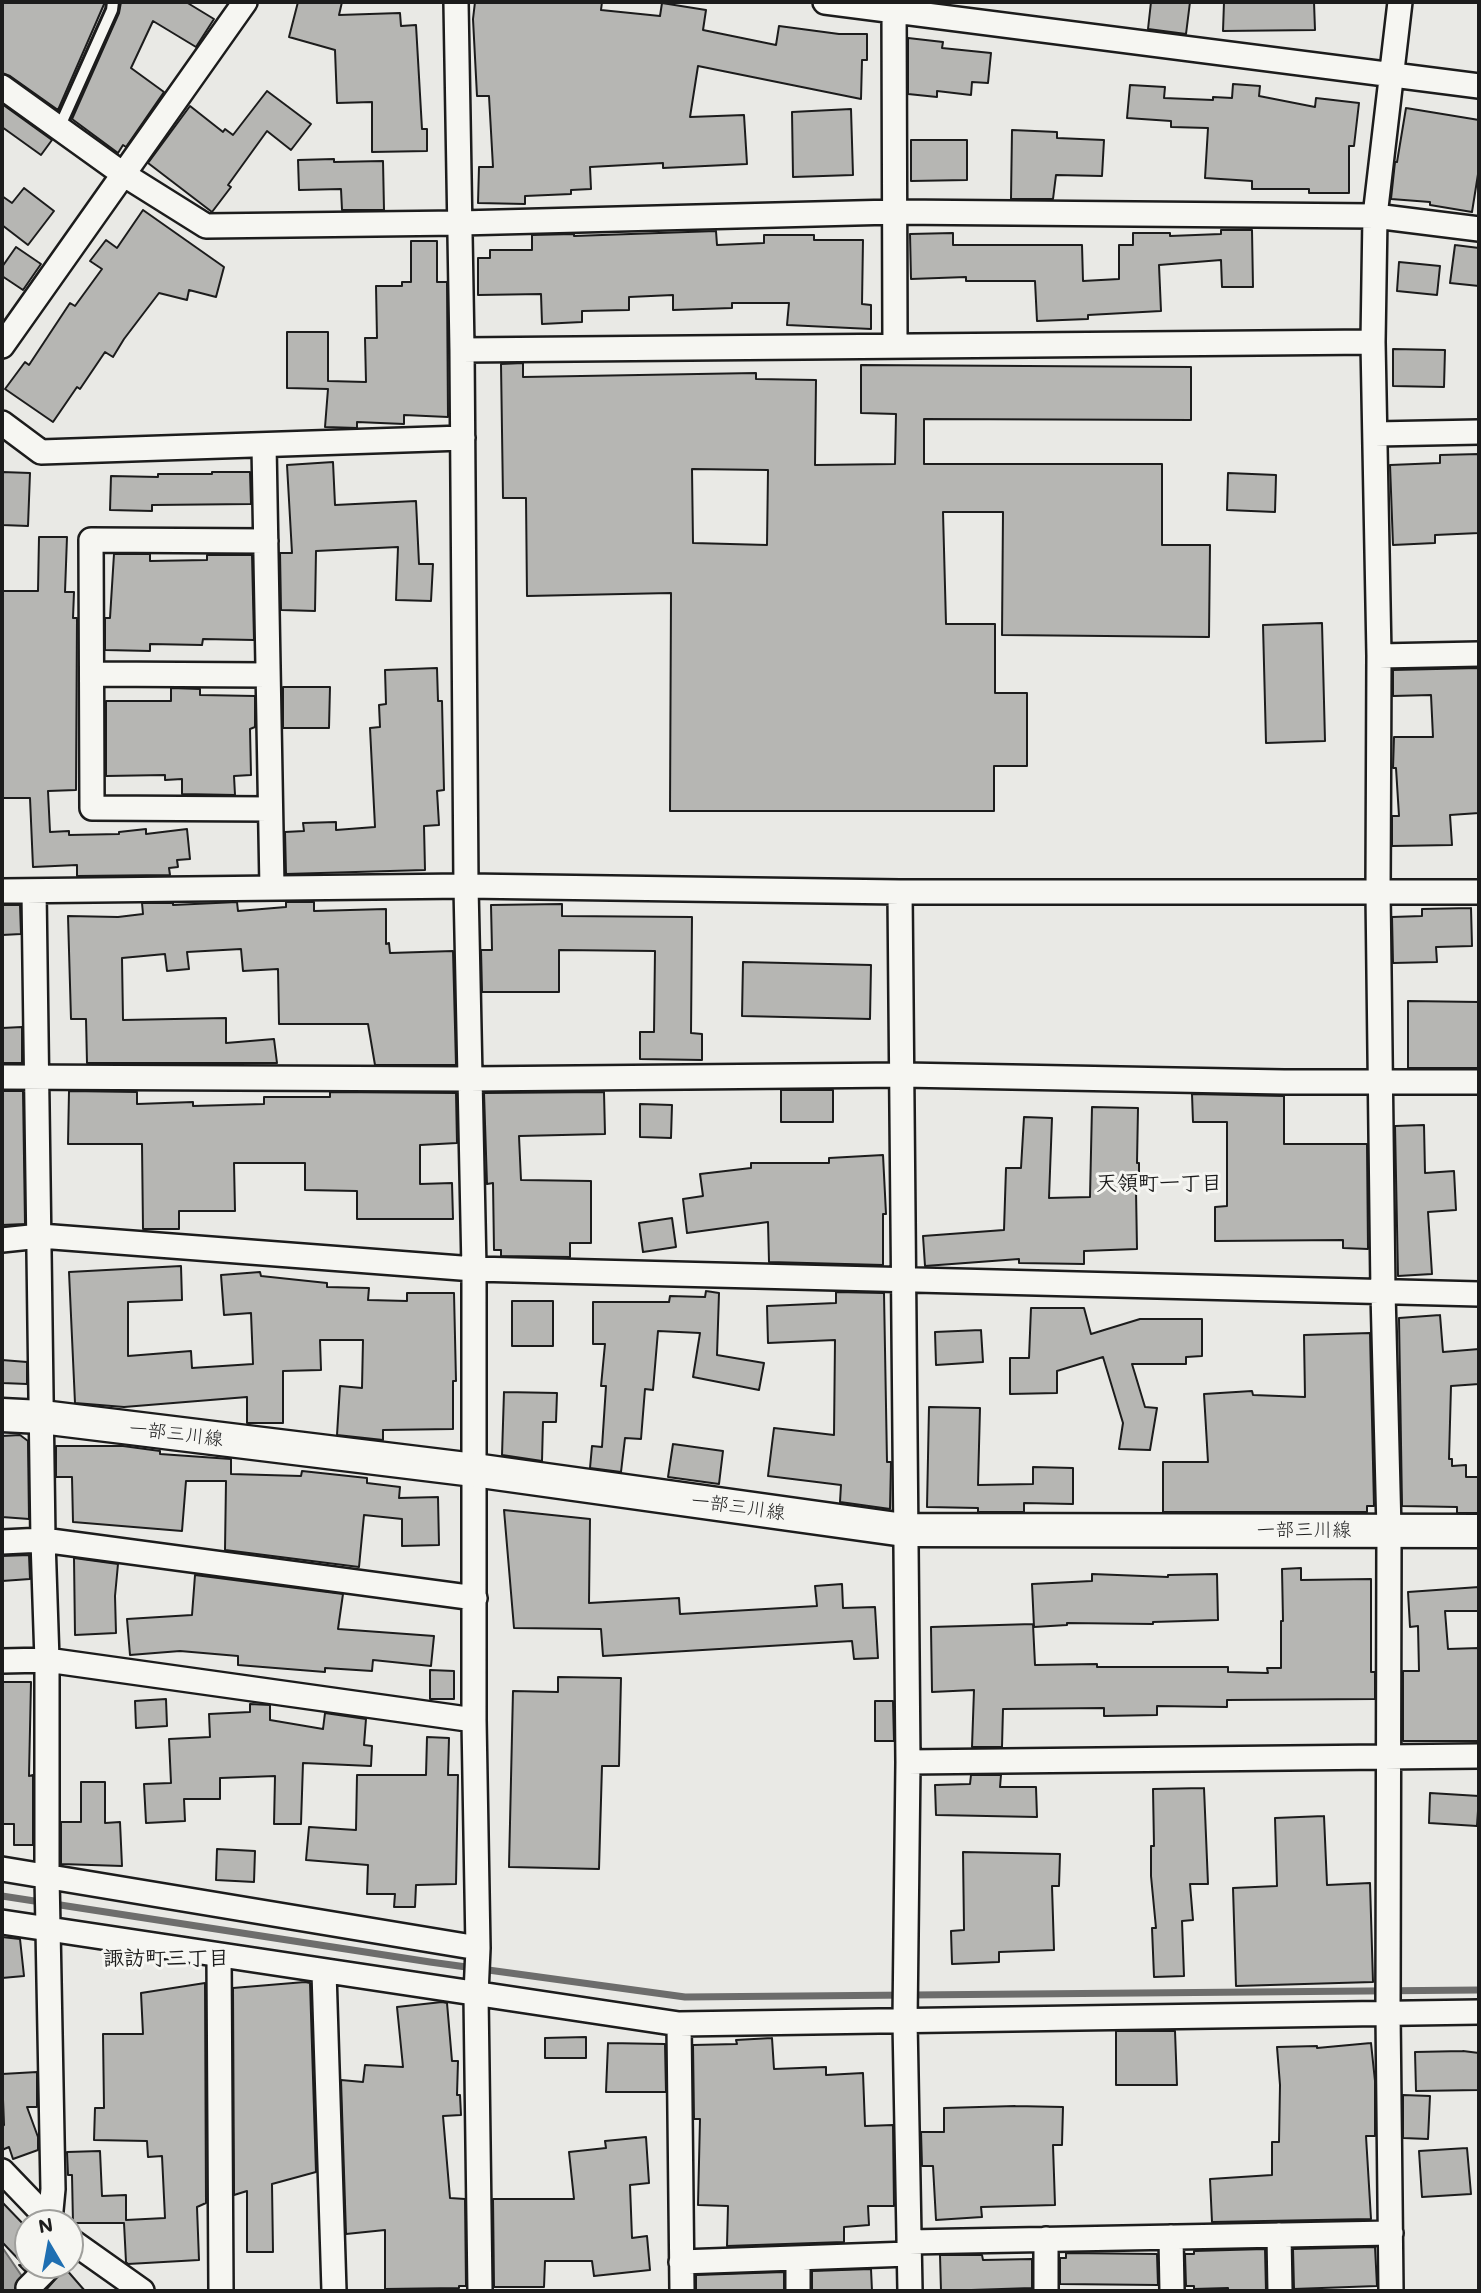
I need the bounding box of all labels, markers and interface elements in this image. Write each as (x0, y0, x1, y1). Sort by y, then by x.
district label: 天領町一丁目 (1096, 1171, 1222, 1197)
street label: 一部三川線 (127, 1417, 225, 1451)
street label: 一部三川線 (689, 1489, 787, 1525)
street label: 一部三川線 (1257, 1519, 1351, 1541)
district label: 諏訪町三丁目 (103, 1946, 229, 1972)
north arrow (14, 2209, 84, 2279)
text: N (36, 2211, 55, 2238)

